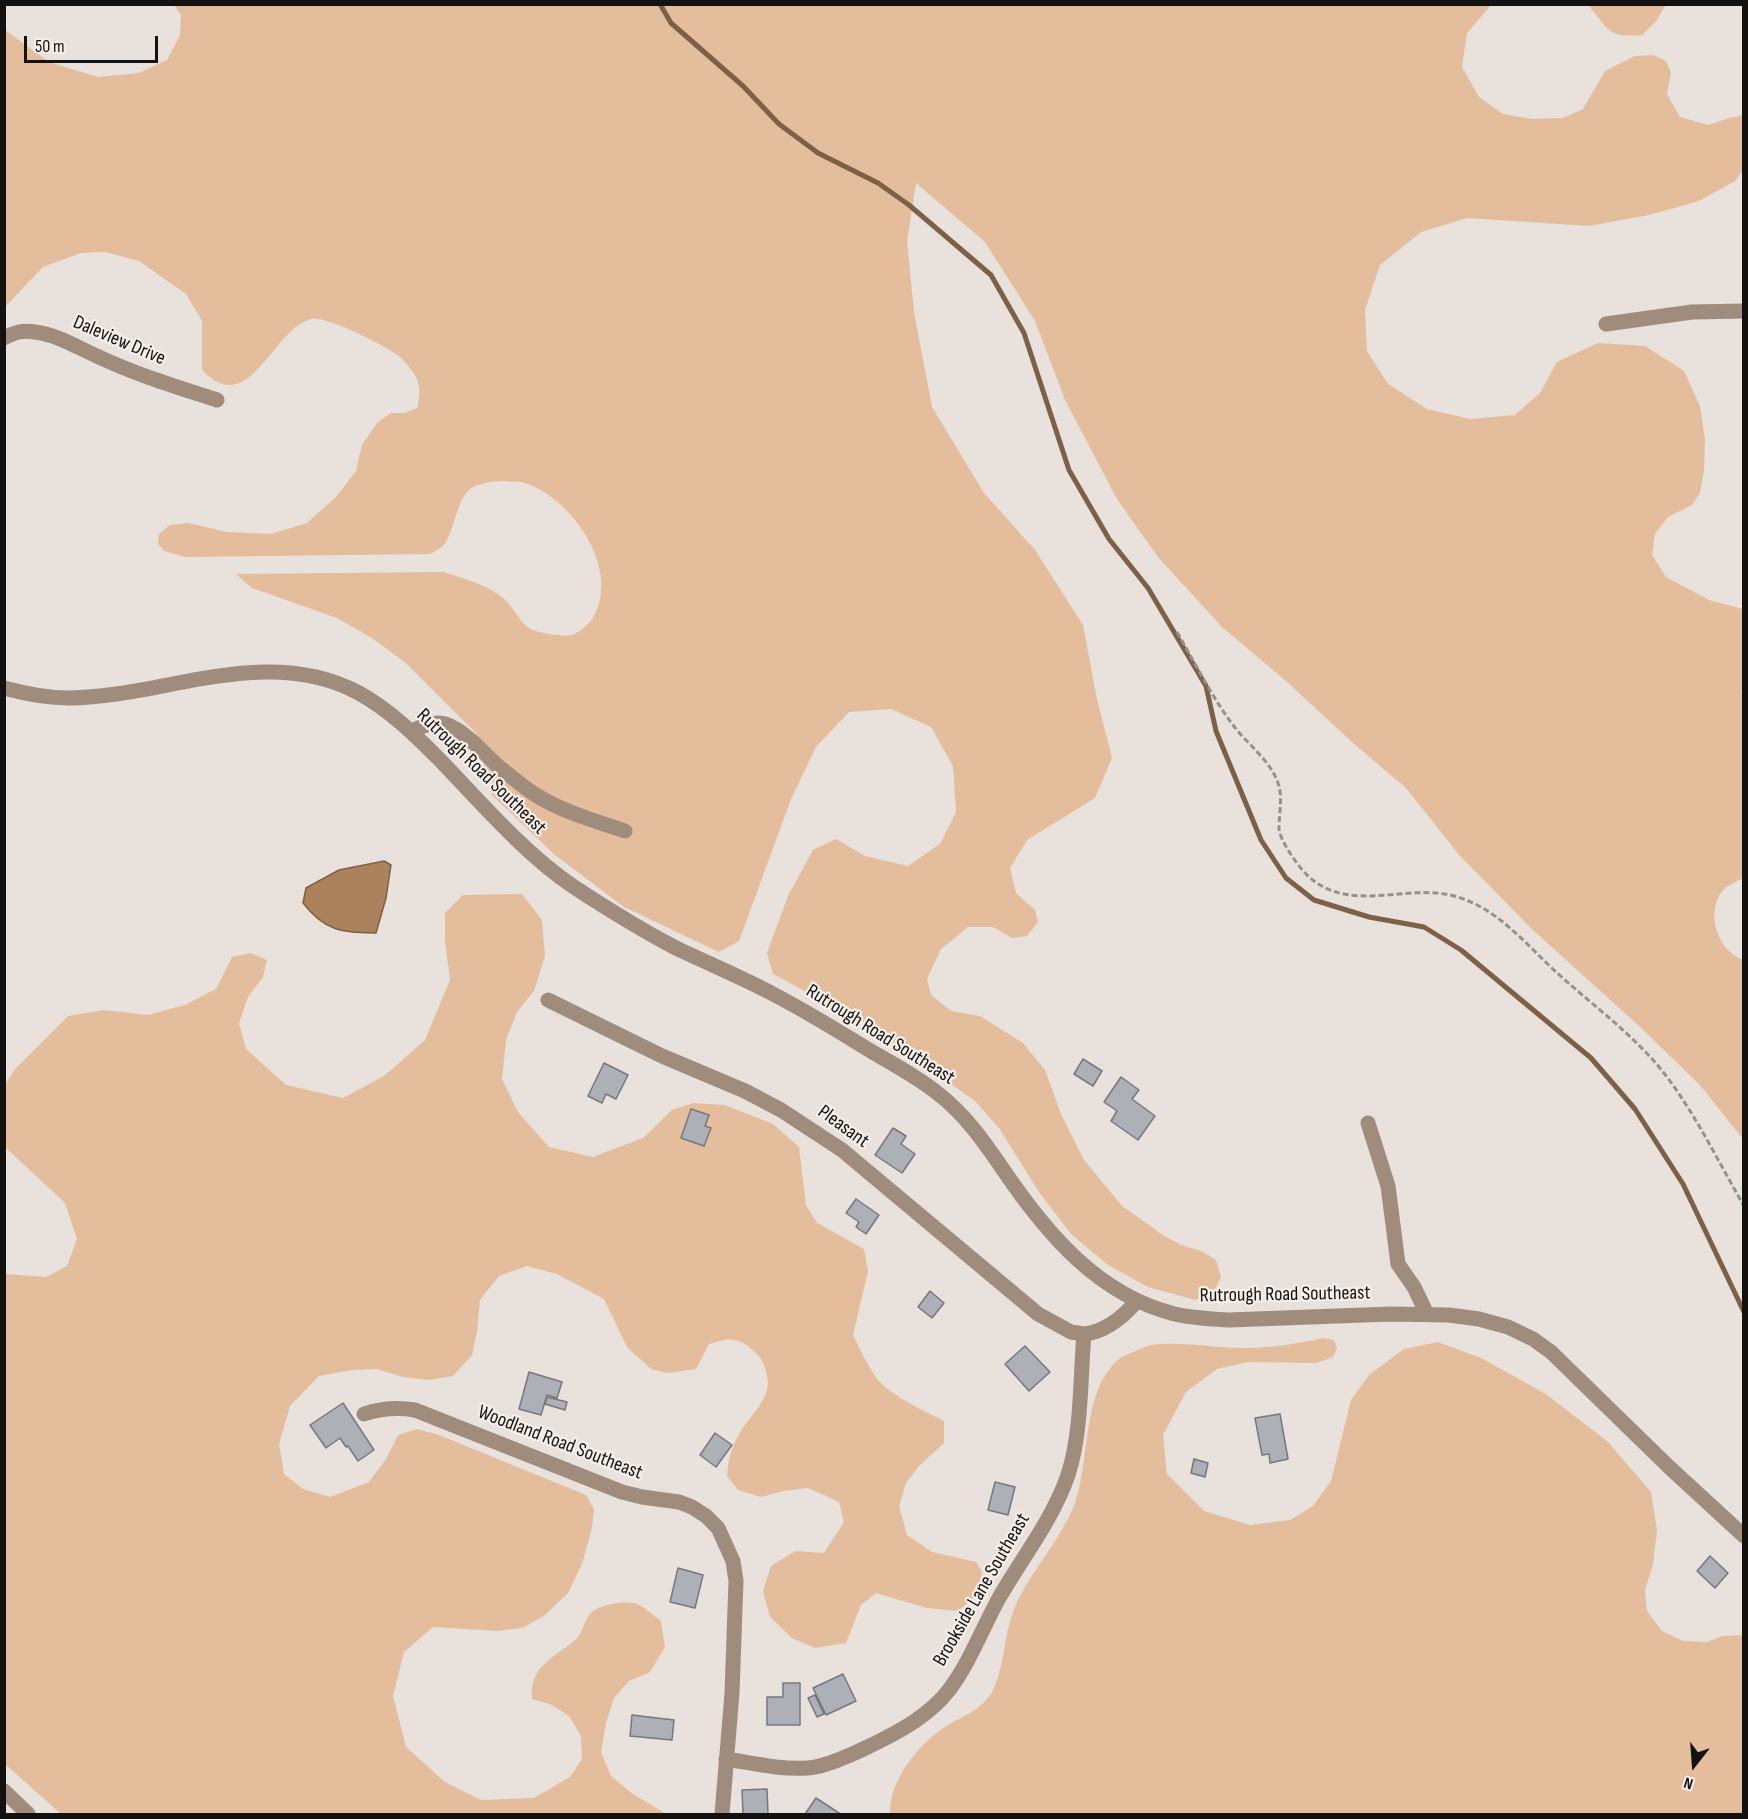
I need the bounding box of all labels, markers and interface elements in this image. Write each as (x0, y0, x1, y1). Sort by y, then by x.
scale bar (27, 24, 160, 62)
text: 50 m (35, 36, 65, 57)
street label: Daleview Drive (69, 311, 169, 371)
street label: Rutrough Road Southeast (411, 704, 551, 840)
street label: Rutrough Road Southeast (801, 980, 959, 1090)
street label: Pleasant (813, 1100, 873, 1154)
street label: Rutrough Road Southeast (1199, 1282, 1371, 1308)
street label: Woodland Road Southeast (474, 1401, 646, 1485)
street label: Brookside Lane Southeast (928, 1509, 1036, 1671)
north arrow (1664, 1735, 1724, 1795)
text: N (1682, 1772, 1695, 1793)

